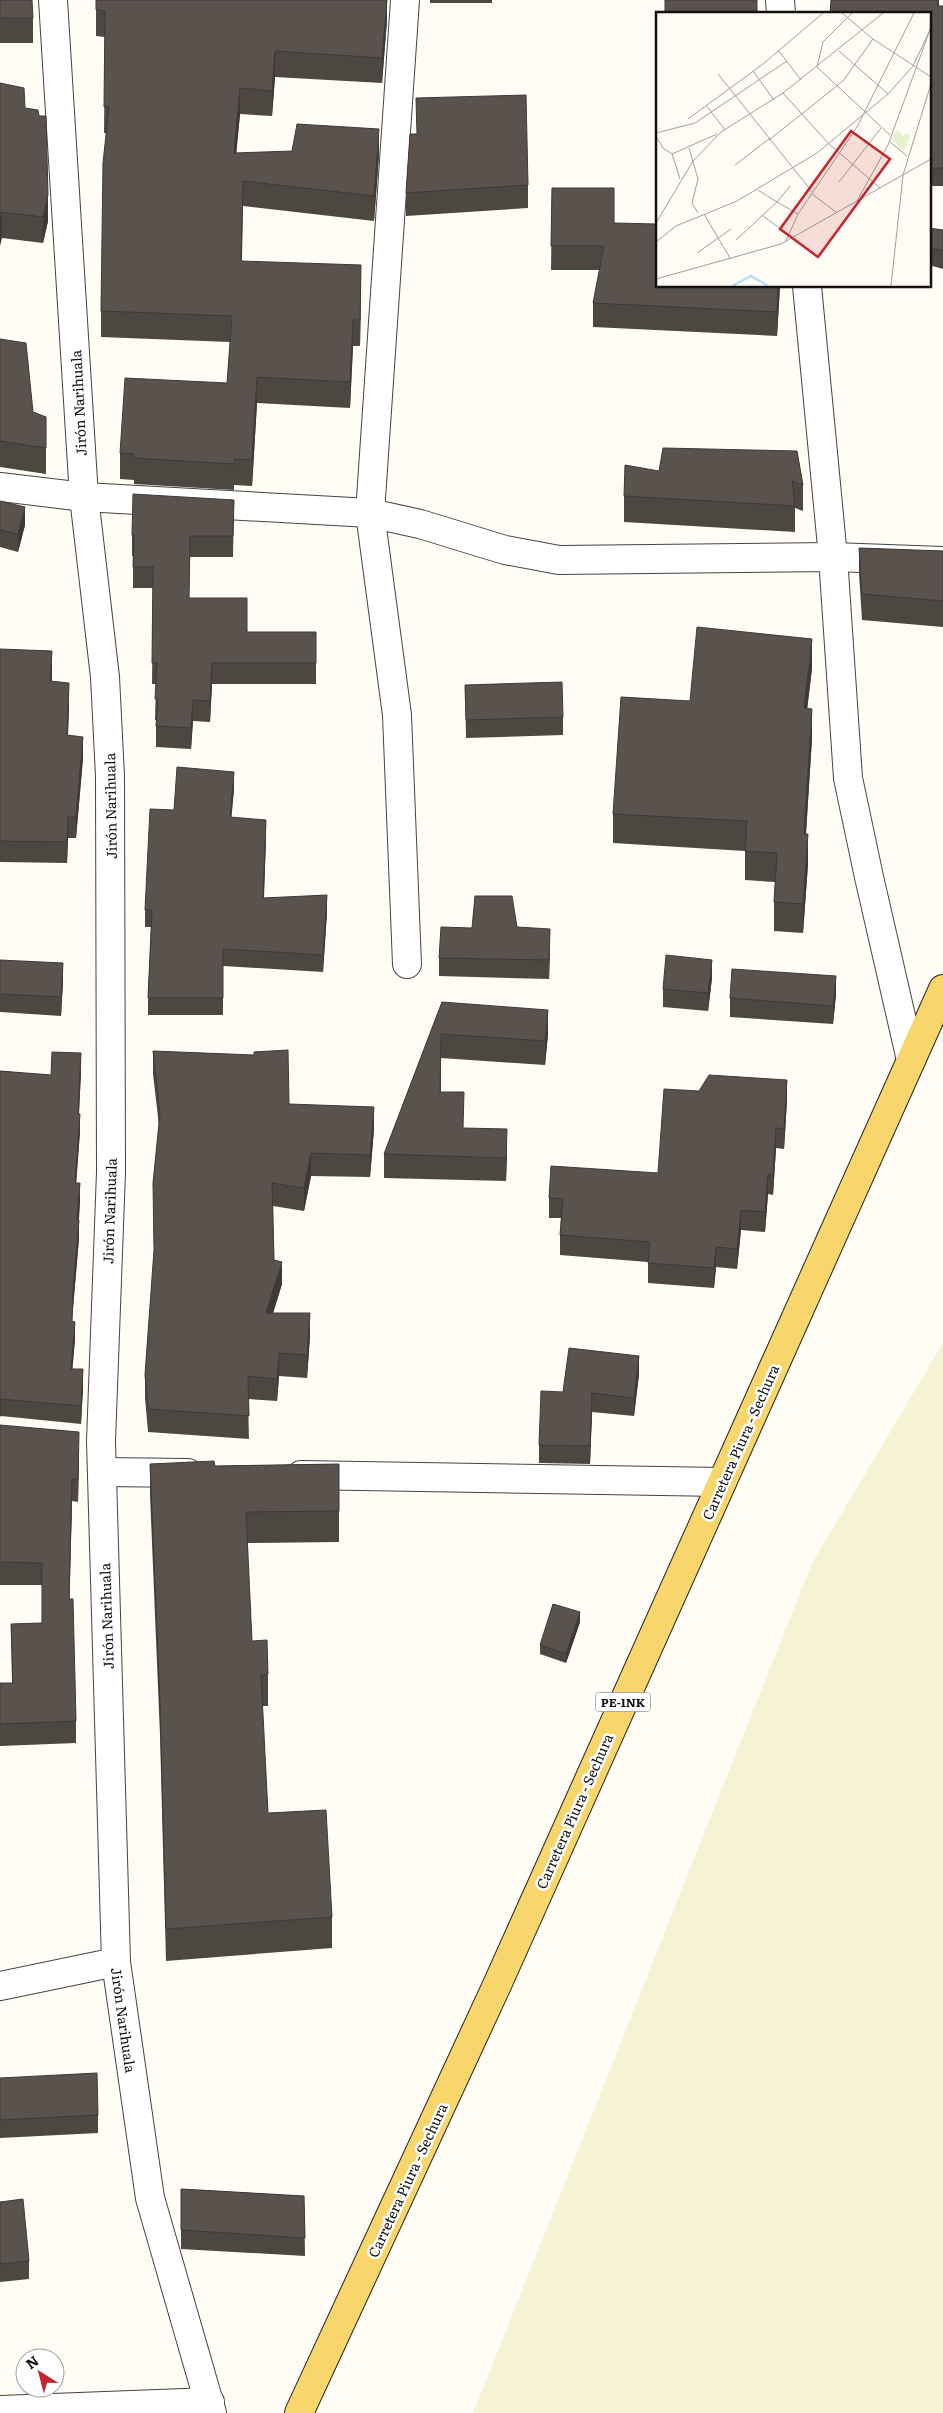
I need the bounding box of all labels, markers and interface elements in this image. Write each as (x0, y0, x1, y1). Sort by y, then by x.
inset map (656, 12, 930, 288)
street label: Jirón Narihuala (65, 349, 91, 457)
street label: Jirón Narihuala (99, 752, 121, 859)
street label: Jirón Narihuala (97, 1157, 121, 1264)
street label: Carretera Piura - Sechura (697, 1361, 783, 1523)
street label: Jirón Narihuala (94, 1562, 118, 1669)
road number: PE-1NK (596, 1692, 650, 1711)
street label: Carretera Piura - Sechura (531, 1730, 617, 1892)
street label: Jirón Narihuala (107, 1966, 141, 2074)
street label: Carretera Piura - Sechura (362, 2099, 452, 2260)
north arrow (15, 2348, 65, 2398)
text: N (21, 2350, 43, 2373)

